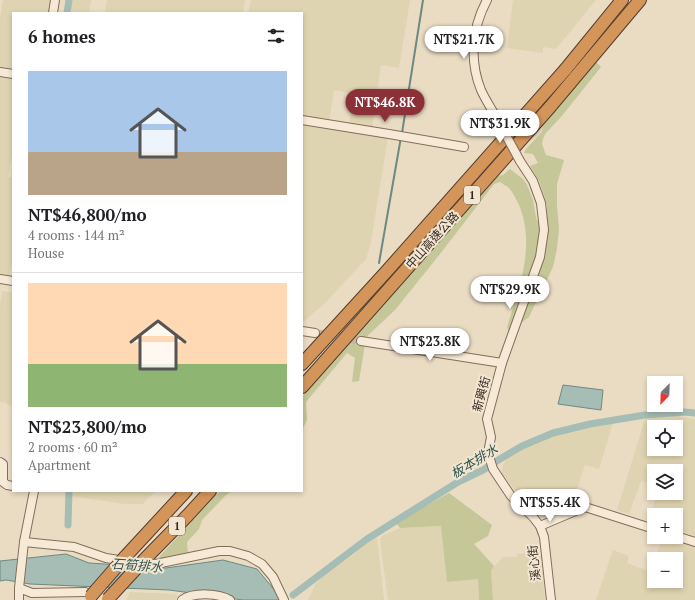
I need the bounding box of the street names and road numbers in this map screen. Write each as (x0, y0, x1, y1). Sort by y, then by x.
road number: 1 (464, 186, 480, 204)
street label: 中山高速公路 (402, 208, 462, 272)
street label: 新興街 (469, 375, 493, 413)
road number: 1 (169, 517, 185, 535)
street label: 溪心街 (525, 544, 543, 582)

